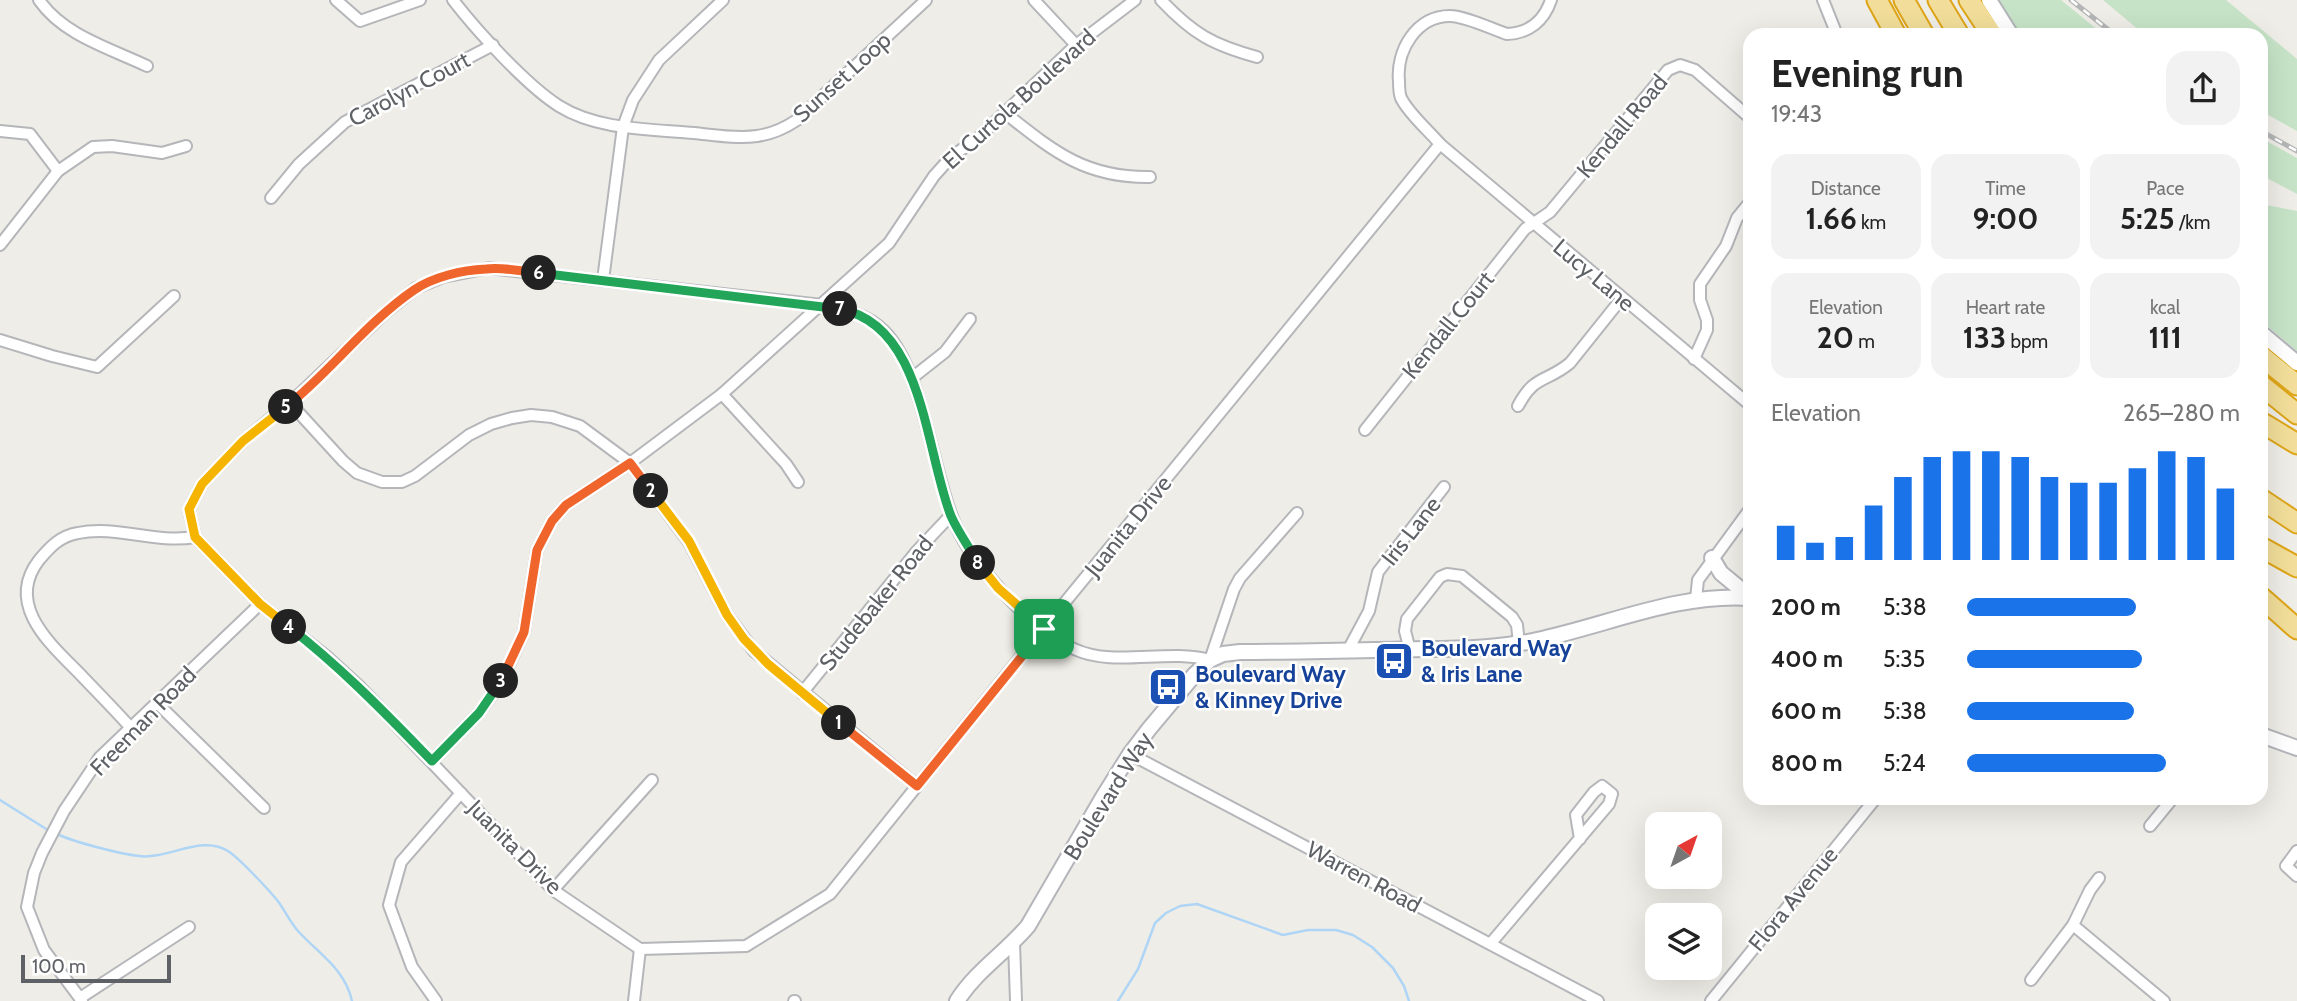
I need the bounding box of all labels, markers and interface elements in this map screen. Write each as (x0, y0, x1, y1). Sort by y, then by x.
street label: El Curtola Boulevard (937, 23, 1101, 175)
street label: Sunset Loop (787, 26, 897, 128)
street label: Carolyn Court (344, 45, 475, 133)
text: Evening run (1771, 50, 1964, 97)
button: share (2166, 51, 2240, 125)
street label: Kendall Road (1571, 69, 1673, 183)
text: 19:43 (1771, 100, 1822, 128)
text: Distance (1811, 177, 1881, 200)
text: Time (1985, 177, 2026, 200)
text: Pace (2146, 177, 2184, 200)
text: 1.66 (1805, 200, 1857, 237)
text: 9:00 (1973, 200, 2038, 237)
text: 5:25 (2120, 200, 2175, 237)
text: km (1857, 211, 1886, 234)
text: /km (2175, 211, 2210, 234)
street label: Lucy Lane (1548, 233, 1641, 317)
pin: 6 (522, 256, 556, 290)
text: 6 (533, 261, 544, 284)
street label: Kendall Court (1396, 265, 1500, 384)
pin: 7 (822, 292, 858, 326)
text: Elevation (1809, 296, 1883, 319)
text: Heart rate (1966, 296, 2045, 319)
text: kcal (2150, 296, 2180, 319)
text: 7 (835, 297, 844, 320)
text: 20 (1817, 319, 1854, 356)
text: 133 (1963, 319, 2006, 356)
text: 111 (2149, 319, 2182, 356)
text: m (1854, 330, 1875, 353)
text: bpm (2006, 330, 2048, 353)
pin: 5 (268, 390, 304, 424)
text: 5 (280, 395, 291, 418)
text: Elevation (1771, 399, 1861, 427)
text: 265–280 m (2123, 399, 2240, 427)
street label: Juanita Drive (1078, 470, 1177, 583)
pin: 2 (634, 474, 668, 508)
text: 2 (645, 479, 656, 502)
street label: Iris Lane (1375, 491, 1447, 571)
street label: Studebaker Road (813, 530, 939, 676)
pin: 8 (960, 546, 996, 580)
text: 8 (972, 551, 983, 574)
text: 200 m (1771, 593, 1841, 621)
text: 5:38 (1883, 593, 1927, 621)
pin (1014, 599, 1074, 659)
pin: 4 (272, 610, 306, 644)
icon: arrive (1025, 610, 1063, 648)
text: 4 (283, 615, 294, 638)
place label: Boulevard Way & Iris Lane (1421, 634, 1573, 688)
bus stop icon: Boulevard Way & Iris Lane (1373, 640, 1415, 682)
text: 400 m (1771, 645, 1843, 673)
text: 5:35 (1883, 645, 1925, 673)
place label: Boulevard Way & Kinney Drive (1195, 660, 1347, 714)
street label: Freeman Road (84, 661, 202, 781)
pin: 3 (484, 664, 518, 698)
bus stop icon: Boulevard Way & Kinney Drive (1147, 666, 1189, 708)
text: 3 (495, 669, 506, 692)
text: 600 m (1771, 697, 1842, 725)
text: 5:38 (1883, 697, 1927, 725)
pin: 1 (822, 706, 856, 740)
text: 1 (835, 711, 842, 734)
street label: Boulevard Way (1058, 727, 1159, 865)
text: 800 m (1771, 749, 1843, 777)
text: 5:24 (1883, 749, 1926, 777)
street label: Juanita Drive (461, 793, 568, 900)
north arrow (1645, 812, 1722, 889)
map controls (1645, 812, 1722, 980)
street label: Warren Road (1302, 835, 1426, 919)
street label: Flora Avenue (1742, 841, 1844, 957)
button: layers (1645, 903, 1722, 980)
scale bar (21, 952, 172, 984)
text: 100 m (32, 955, 86, 978)

